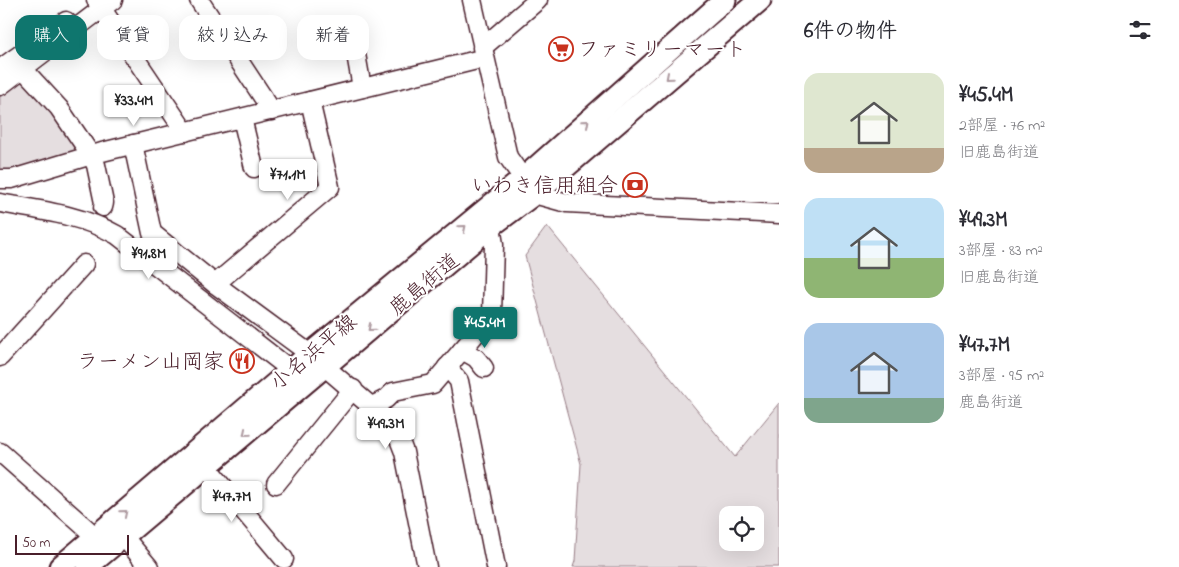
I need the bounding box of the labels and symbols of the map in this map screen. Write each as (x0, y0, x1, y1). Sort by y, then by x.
supermarket icon: ファミリーマート (548, 36, 574, 62)
place label: ファミリーマート (578, 36, 746, 66)
one-way arrow (666, 72, 675, 81)
pin: ¥33.4M (93, 84, 175, 127)
one-way arrow (581, 120, 590, 129)
pin: ¥71.1M (247, 158, 329, 201)
place label: いわき信用組合 (471, 172, 618, 202)
bank icon: いわき信用組合 (622, 172, 648, 198)
one-way arrow (457, 225, 466, 234)
pin: ¥91.8M (108, 238, 190, 280)
street label: 鹿島街道 (383, 247, 467, 324)
pin: ¥45.4M (444, 306, 526, 349)
street label: 小名浜平線 (264, 308, 364, 399)
one-way arrow (368, 323, 377, 331)
place label: ラーメン山岡家 (77, 348, 224, 378)
restaurant icon: ラーメン山岡家 (229, 348, 255, 374)
pin: ¥49.3M (345, 408, 427, 450)
one-way arrow (243, 427, 252, 436)
pin: ¥47.7M (191, 480, 273, 523)
one-way arrow (118, 509, 127, 518)
scale bar (15, 532, 129, 555)

